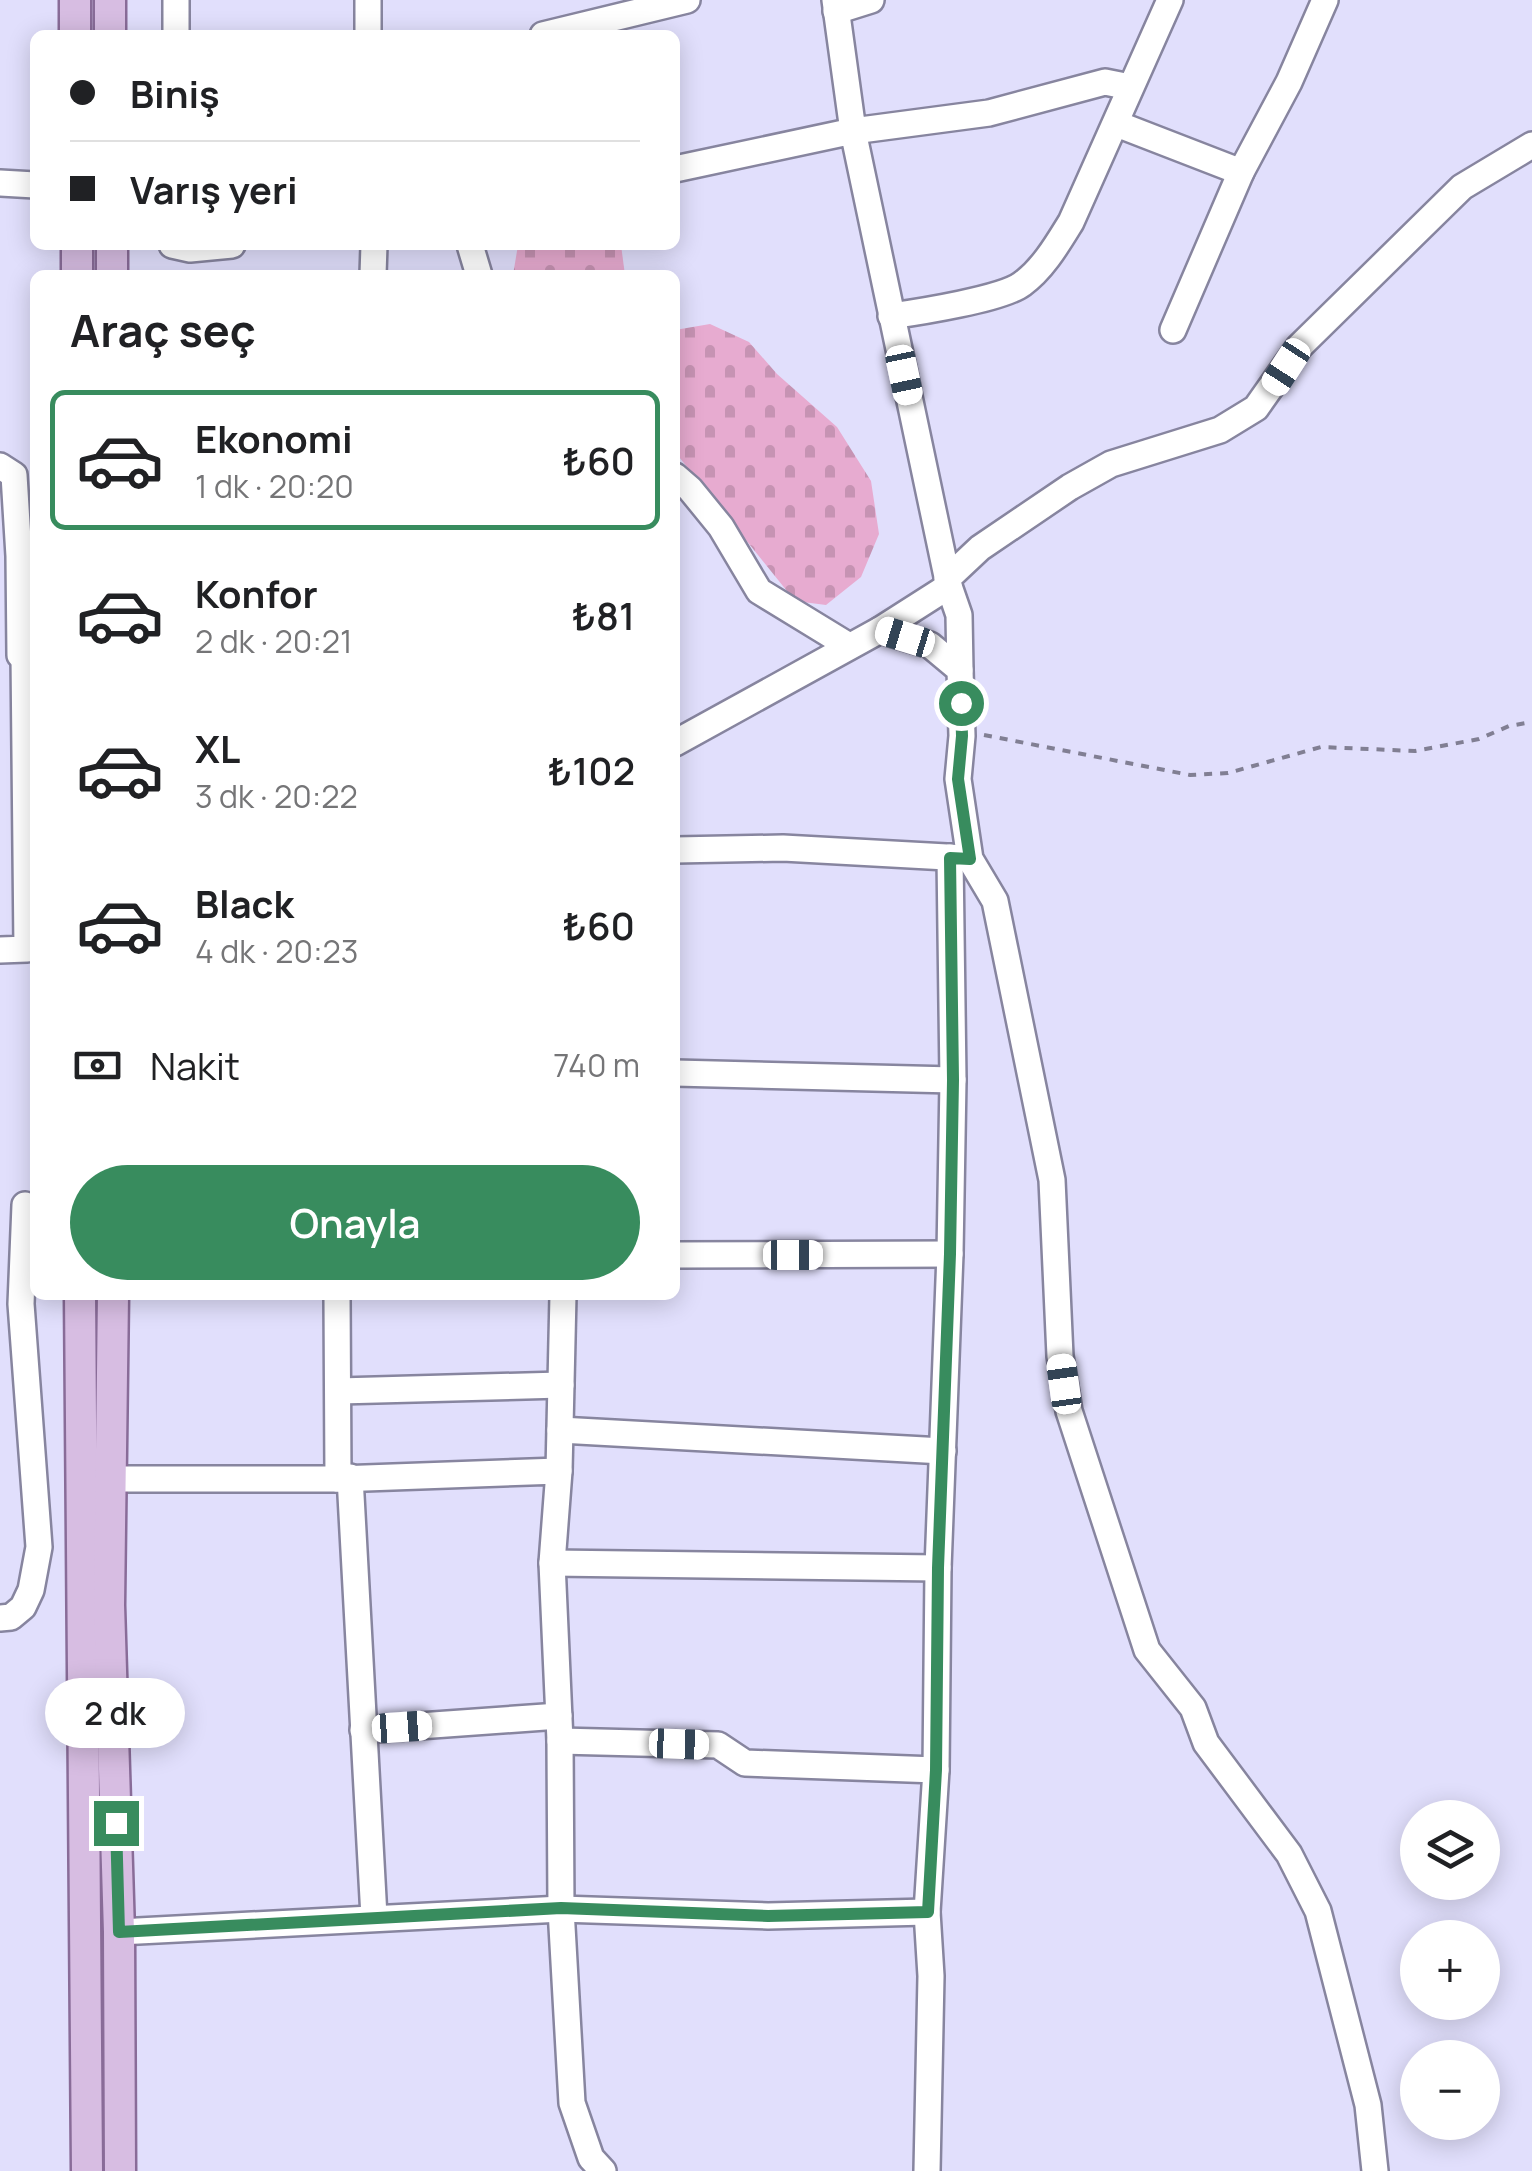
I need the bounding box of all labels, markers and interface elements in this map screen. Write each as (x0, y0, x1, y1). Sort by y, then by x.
text: Biniş (130, 67, 220, 119)
text: Varış yeri (130, 163, 298, 215)
text: Araç seç (70, 299, 256, 361)
car (1257, 334, 1315, 400)
car (883, 343, 925, 407)
text: Ekonomi (195, 412, 353, 464)
icon: car (75, 415, 165, 505)
text: ₺60 (563, 434, 635, 486)
text: 1 dk · 20:20 (195, 464, 354, 508)
text: Konfor (195, 567, 318, 619)
icon: car (75, 570, 165, 660)
text: ₺81 (572, 589, 635, 641)
car (872, 614, 938, 660)
text: 2 dk · 20:21 (195, 619, 353, 663)
route start (939, 681, 984, 726)
text: XL (195, 722, 240, 774)
icon: car (75, 725, 165, 815)
text: ₺102 (548, 744, 635, 796)
text: 3 dk · 20:22 (195, 774, 358, 818)
text: Black (195, 877, 294, 929)
icon: car (75, 880, 165, 970)
text: ₺60 (563, 899, 635, 951)
text: 4 dk · 20:23 (195, 929, 358, 973)
icon: cash (70, 1038, 125, 1093)
text: Nakit (150, 1039, 240, 1091)
text: 740 m (553, 1043, 640, 1087)
button: Onayla (70, 1165, 640, 1280)
car (763, 1240, 823, 1270)
car (1045, 1352, 1083, 1416)
callout: 2 dk (46, 1678, 186, 1748)
text: 2 dk (84, 1691, 146, 1735)
car (371, 1710, 433, 1744)
car (648, 1728, 710, 1760)
map controls (1400, 1800, 1500, 2140)
button: layers (1400, 1800, 1500, 1900)
route end (94, 1801, 139, 1846)
button: + (1400, 1920, 1500, 2020)
button: − (1400, 2040, 1500, 2140)

